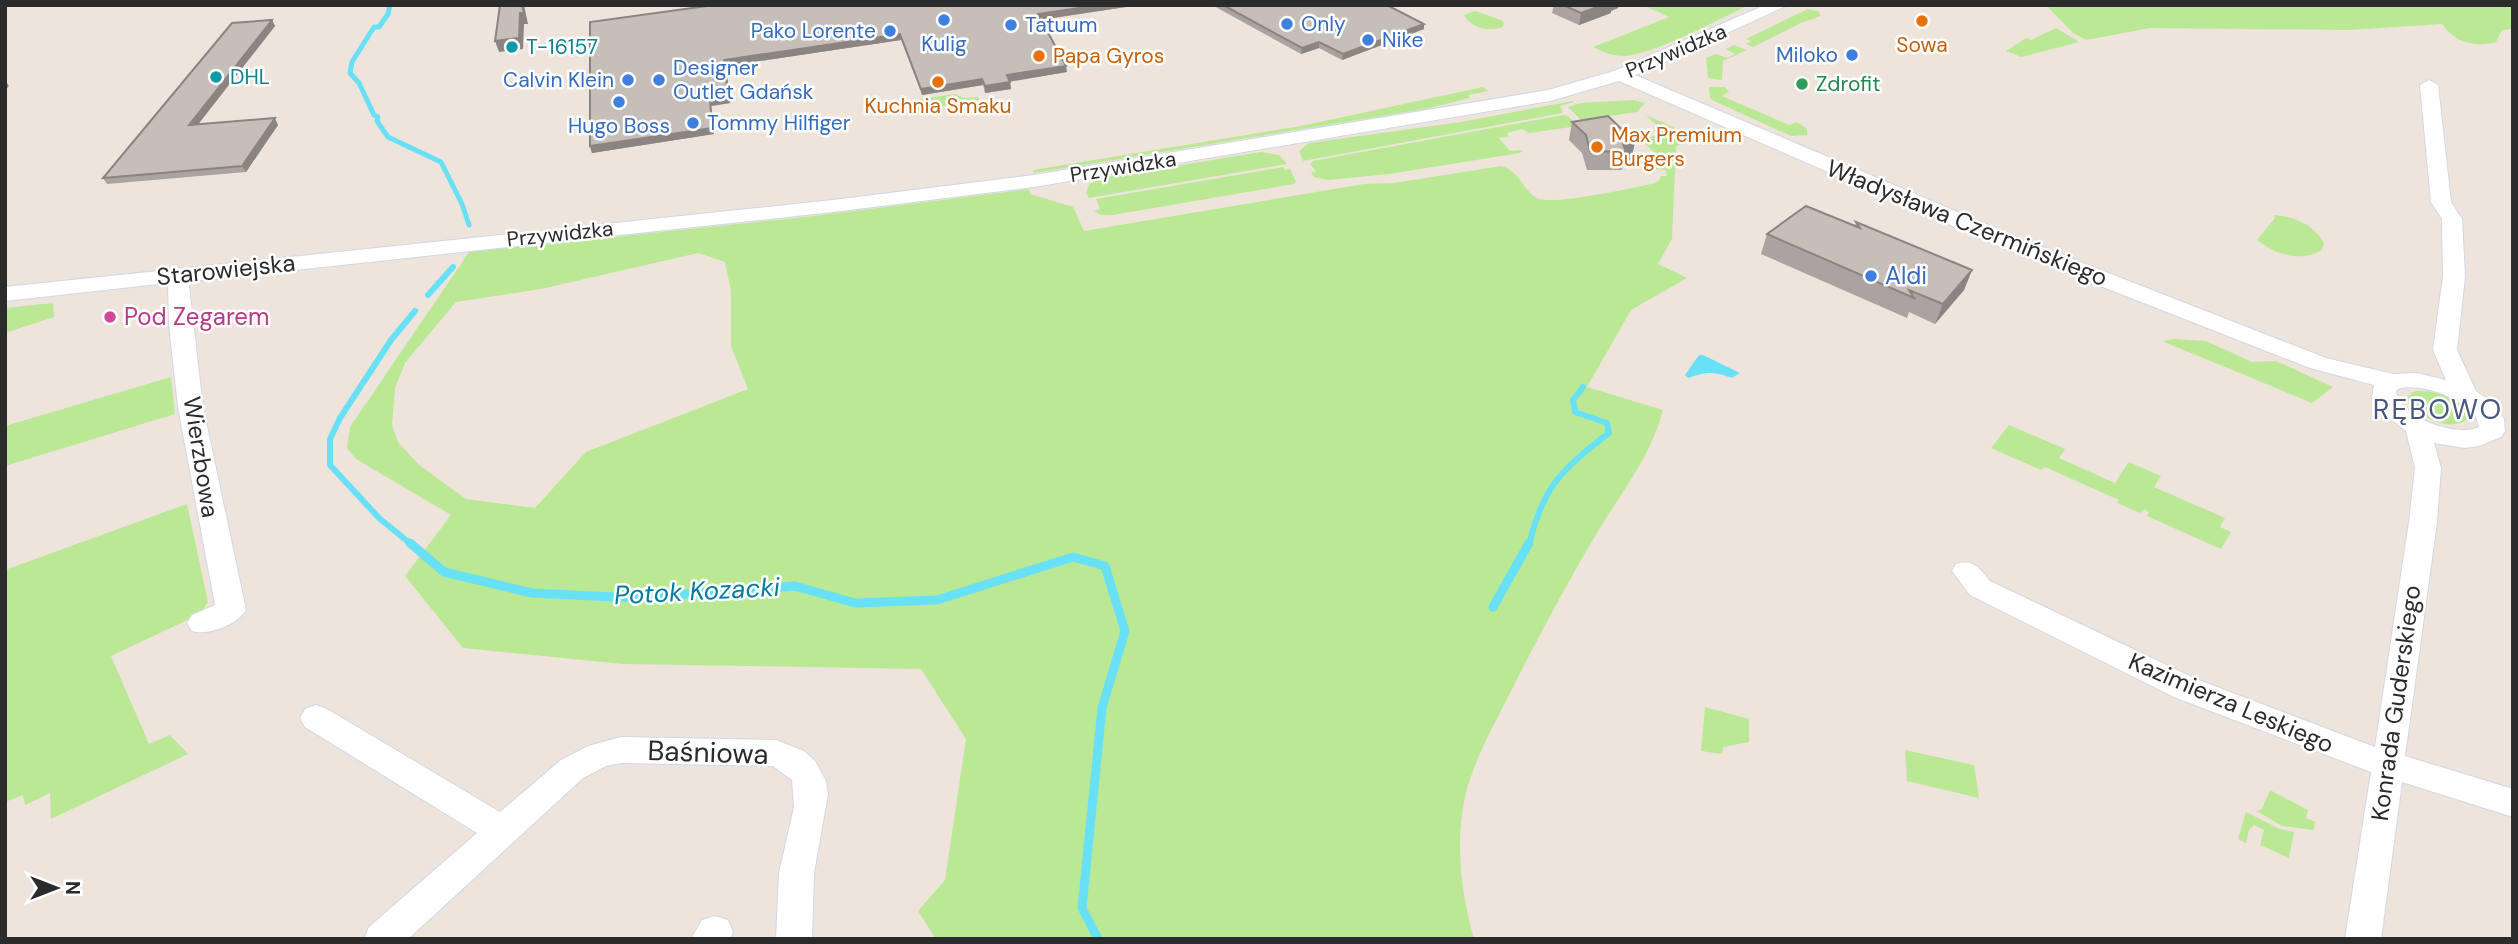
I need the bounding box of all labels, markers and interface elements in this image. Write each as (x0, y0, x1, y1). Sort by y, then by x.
place label: Only (1301, 10, 1346, 38)
place label: Tatuum (1025, 11, 1097, 39)
marker: Kulig (936, 12, 952, 28)
marker: Sowa (1914, 13, 1930, 29)
marker: Only (1279, 16, 1295, 32)
place label: Pako Lorente (751, 17, 876, 45)
marker: Tatuum (1003, 17, 1019, 33)
street label: Przywidzka (1621, 17, 1731, 85)
marker: Pako Lorente (882, 23, 898, 39)
place label: Nike (1382, 26, 1423, 54)
place label: Kulig (921, 30, 967, 58)
place label: Sowa (1896, 31, 1948, 59)
marker: Nike (1360, 32, 1376, 48)
place label: T-16157 (526, 33, 598, 61)
marker: T-16157 (504, 39, 520, 55)
place label: Miloko (1776, 41, 1838, 69)
place label: Papa Gyros (1053, 42, 1164, 70)
marker: Miloko (1844, 47, 1860, 63)
marker: Papa Gyros (1031, 48, 1047, 64)
place label: Designer Outlet Gdańsk (673, 54, 814, 106)
place label: DHL (230, 63, 270, 91)
place label: Calvin Klein (503, 66, 614, 94)
marker: DHL (208, 69, 224, 85)
place label: Zdrofit (1816, 70, 1880, 98)
marker: Calvin Klein (620, 72, 636, 88)
marker: Designer Outlet Gdańsk (651, 72, 667, 88)
marker: Kuchnia Smaku (930, 74, 946, 90)
marker: Zdrofit (1794, 76, 1810, 92)
place label: Kuchnia Smaku (864, 92, 1012, 120)
marker: Hugo Boss (611, 94, 627, 110)
place label: Tommy Hilfiger (707, 109, 851, 137)
place label: Hugo Boss (568, 112, 670, 140)
marker: Tommy Hilfiger (685, 115, 701, 131)
place label: Max Premium Burgers (1611, 121, 1742, 173)
marker: Max Premium Burgers (1589, 139, 1605, 155)
street label: Przywidzka (1068, 145, 1178, 189)
street label: Władysława Czermińskiego (1822, 152, 2112, 293)
street label: Przywidzka (505, 214, 615, 254)
street label: Starowiejska (155, 247, 297, 292)
place label: Aldi (1885, 260, 1927, 291)
marker: Aldi (1863, 268, 1879, 284)
place label: Pod Zegarem (124, 301, 269, 332)
marker: Pod Zegarem (102, 309, 118, 325)
district label: RĘBOWO (2373, 391, 2503, 428)
street label: Wierzbowa (177, 394, 226, 520)
water label: Potok Kozacki (613, 570, 781, 612)
street label: Konrada Guderskiego (2364, 583, 2427, 823)
street label: Kazimierza Leskiego (2124, 645, 2338, 760)
street label: Baśniowa (647, 732, 769, 773)
north arrow (21, 853, 91, 923)
text: N (60, 881, 85, 895)

